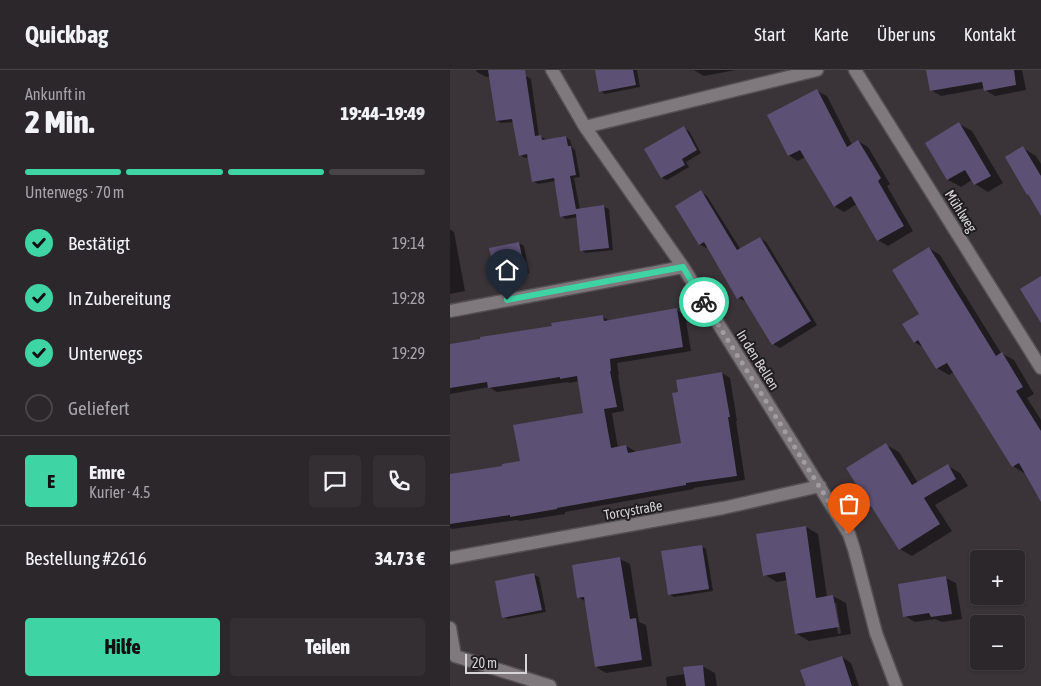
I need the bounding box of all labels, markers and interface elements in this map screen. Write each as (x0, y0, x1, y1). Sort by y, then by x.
text: Quickbag (25, 21, 108, 48)
text: Start (754, 24, 786, 45)
text: Karte (814, 24, 849, 45)
text: Über uns (877, 24, 936, 45)
text: Kontakt (964, 24, 1016, 45)
text: Ankunft in (25, 85, 86, 103)
text: 19:44–19:49 (340, 102, 425, 124)
text: 2 Min. (25, 103, 94, 140)
text: Unterwegs · 70 m (25, 183, 124, 201)
street label: Mühlweg (942, 187, 980, 235)
icon: check (25, 229, 53, 257)
text: Bestätigt (68, 232, 130, 254)
text: 19:14 (392, 234, 425, 252)
pin (486, 249, 528, 300)
icon: home (493, 256, 521, 284)
courier (679, 277, 729, 327)
icon: check (25, 284, 53, 312)
text: In Zubereitung (68, 287, 171, 309)
icon: bike (690, 288, 718, 316)
text: 19:28 (392, 289, 425, 307)
street label: In den Bellen (733, 327, 783, 393)
icon: check (25, 339, 53, 367)
text: Unterwegs (68, 342, 143, 364)
text: 19:29 (392, 344, 425, 362)
text: Geliefert (68, 397, 129, 419)
button: chat (309, 455, 361, 507)
button: phone (373, 455, 425, 507)
text: Emre (89, 461, 125, 483)
text: E (47, 470, 55, 492)
text: Kurier · 4.5 (89, 483, 151, 501)
pin (828, 483, 870, 534)
icon: bag (835, 490, 863, 518)
street label: Torcystraße (602, 497, 664, 523)
text: Bestellung #2616 (25, 547, 147, 569)
text: 34.73 € (375, 547, 425, 569)
map controls (970, 550, 1025, 670)
button: + (970, 550, 1025, 605)
button: − (970, 615, 1025, 670)
button: Hilfe (25, 618, 220, 676)
button: Teilen (230, 618, 425, 676)
scale bar (465, 651, 528, 674)
text: 20 m (472, 655, 497, 671)

